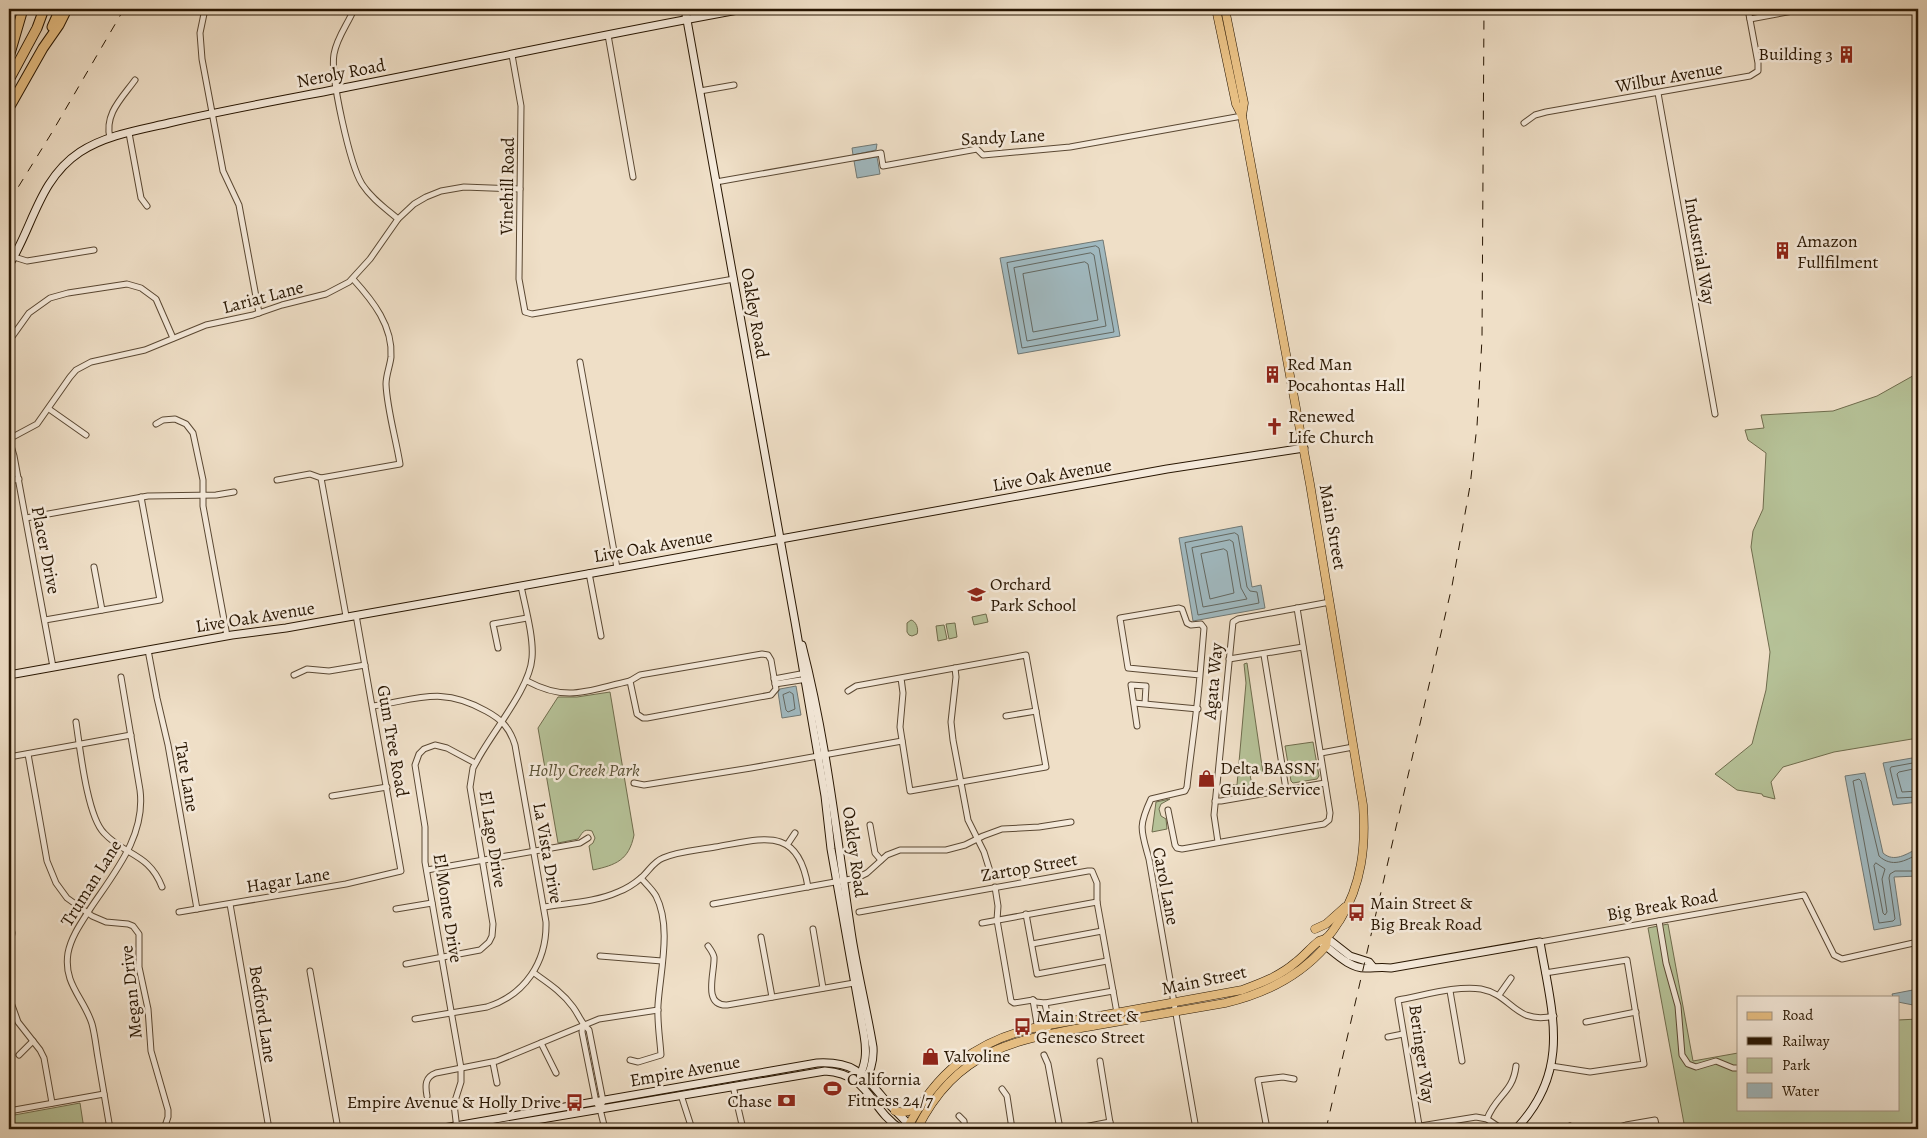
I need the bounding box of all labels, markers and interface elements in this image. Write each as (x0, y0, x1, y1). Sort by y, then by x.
place label: Building 3 (1758, 42, 1833, 66)
building icon: Building 3 (1837, 44, 1857, 64)
street label: Neroly Road (295, 53, 388, 93)
street label: Wilbur Avenue (1613, 56, 1724, 98)
street label: Sandy Lane (960, 123, 1046, 151)
street label: Vinehill Road (494, 137, 520, 236)
street label: Industrial Way (1679, 195, 1721, 307)
place label: Amazon Fullfilment (1796, 229, 1879, 274)
building icon: Amazon Fullfilment (1773, 241, 1793, 261)
street label: Oakley Road (735, 266, 775, 360)
street label: Lariat Lane (220, 275, 306, 319)
place label: Red Man Pocahontas Hall (1287, 352, 1405, 397)
building icon: Red Man Pocahontas Hall (1263, 364, 1283, 384)
place label: Renewed Life Church (1288, 404, 1374, 449)
church icon: Renewed Life Church (1264, 416, 1284, 436)
street label: Live Oak Avenue (991, 453, 1113, 497)
street label: Main Street (1314, 482, 1352, 572)
street label: Placer Drive (26, 504, 66, 596)
street label: Live Oak Avenue (592, 524, 714, 568)
place label: Orchard Park School (990, 572, 1077, 617)
school or university icon: Orchard Park School (966, 584, 986, 604)
street label: Live Oak Avenue (194, 596, 316, 638)
street label: Agata Way (1198, 641, 1228, 721)
street label: Gum Tree Road (371, 683, 415, 799)
street label: Tate Lane (169, 740, 205, 814)
place label: Delta BASSN' Guide Service (1220, 756, 1321, 801)
park label: Holly Creek Park (528, 758, 640, 782)
shop icon: Delta BASSN' Guide Service (1196, 768, 1216, 788)
street label: El Lago Drive (473, 789, 513, 889)
street label: La Vista Drive (527, 801, 569, 905)
street label: Oakley Road (837, 805, 873, 899)
street label: Truman Lane (55, 835, 127, 931)
street label: Carol Lane (1147, 845, 1185, 927)
street label: Zartop Street (979, 847, 1079, 887)
street label: El Monte Drive (428, 852, 468, 964)
street label: Hagar Lane (244, 862, 332, 898)
street label: Big Break Road (1605, 883, 1720, 927)
place label: Main Street & Big Break Road (1370, 891, 1482, 936)
bus stop icon: Main Street & Big Break Road (1346, 903, 1366, 923)
street label: Megan Drive (114, 944, 148, 1040)
street label: Main Street (1159, 959, 1249, 1001)
street label: Bedford Lane (243, 964, 283, 1064)
legend (1737, 996, 1900, 1110)
street label: Beringer Way (1403, 1003, 1441, 1106)
place label: Main Street & Genesco Street (1036, 1004, 1145, 1049)
text: Road (1782, 1005, 1814, 1025)
bus stop icon: Main Street & Genesco Street (1012, 1016, 1032, 1036)
text: Railway (1782, 1031, 1830, 1051)
place label: Valvoline (943, 1044, 1010, 1068)
shop icon: Valvoline (920, 1046, 940, 1066)
street label: Empire Avenue (628, 1049, 742, 1093)
text: Park (1782, 1055, 1811, 1075)
place label: California Fitness 24/7 (847, 1067, 933, 1112)
sports icon: California Fitness 24/7 (823, 1079, 843, 1099)
text: Water (1781, 1081, 1819, 1101)
place label: Chase (727, 1089, 772, 1113)
place label: Empire Avenue & Holly Drive (347, 1090, 561, 1114)
bank icon: Chase (776, 1091, 796, 1111)
bus stop icon: Empire Avenue & Holly Drive (565, 1092, 585, 1112)

